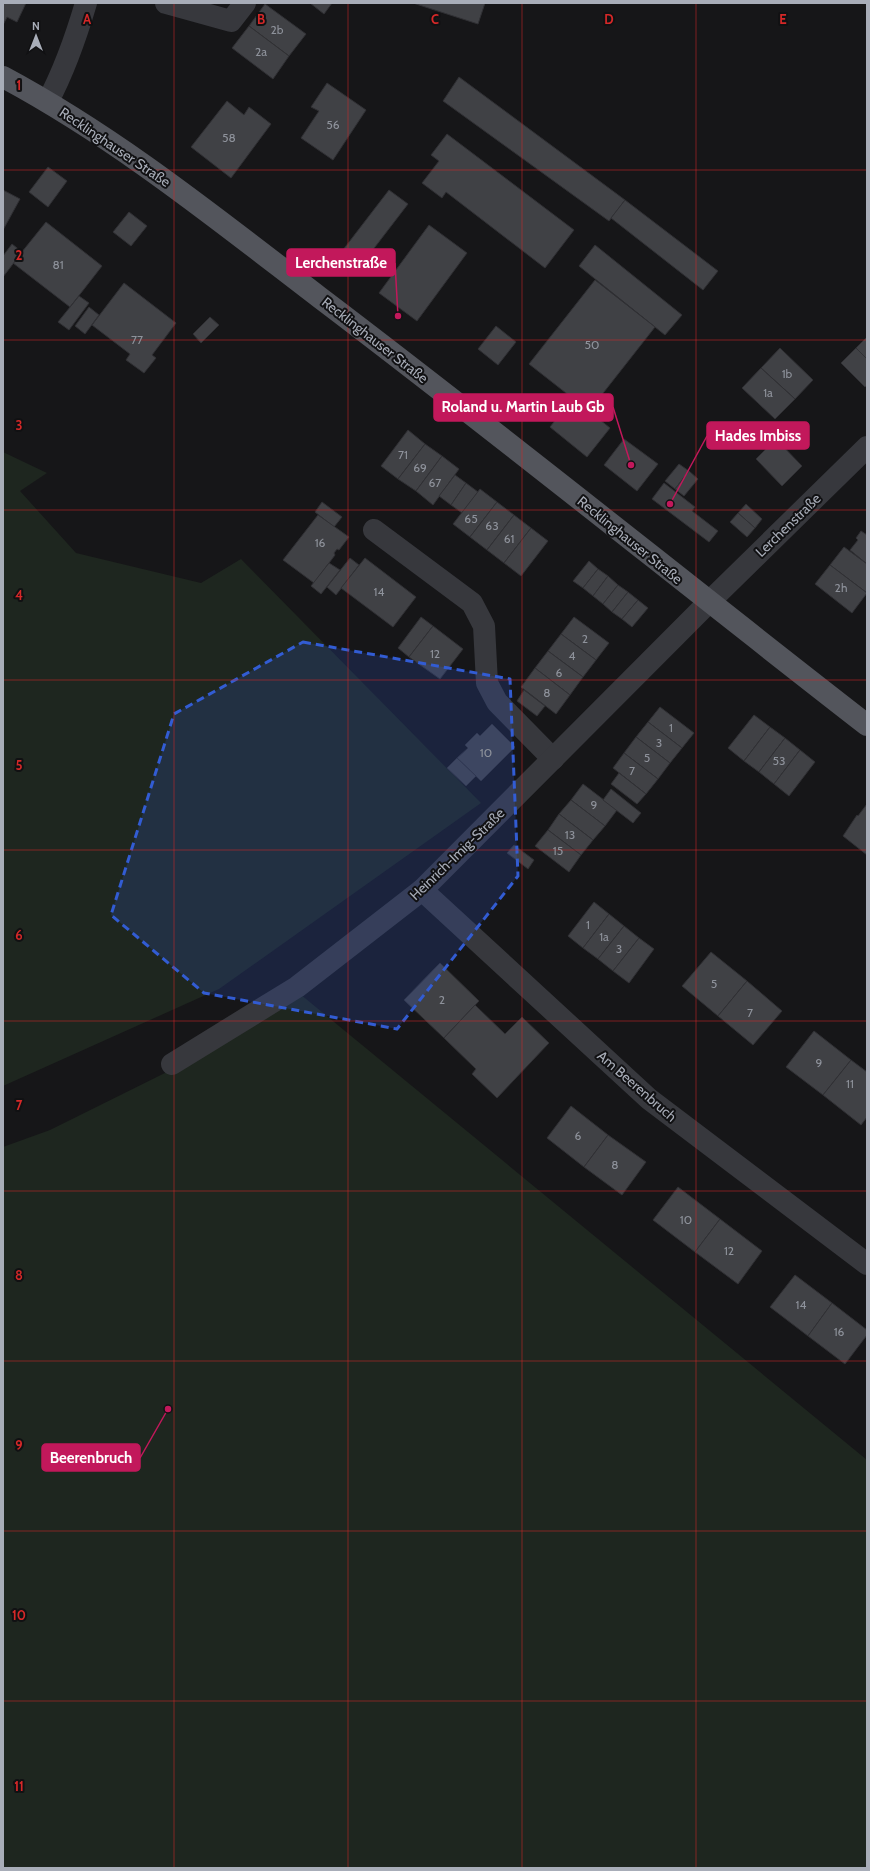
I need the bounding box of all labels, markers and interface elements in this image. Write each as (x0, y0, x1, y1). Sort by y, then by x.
text: A (83, 11, 92, 27)
text: B (257, 11, 265, 27)
text: C (431, 11, 439, 27)
text: D (604, 11, 614, 27)
text: E (779, 11, 787, 27)
north arrow (16, 16, 56, 56)
text: N (32, 19, 40, 33)
house number: 2b (271, 22, 284, 37)
house number: 2a (255, 44, 267, 59)
text: 1 (17, 77, 21, 93)
street label: Recklinghauser Straße (56, 103, 174, 191)
house number: 56 (326, 117, 340, 132)
house number: 58 (222, 130, 236, 145)
text: 2 (16, 247, 23, 263)
callout: Lerchenstraße (287, 249, 395, 276)
text: Lerchenstraße (295, 254, 387, 272)
house number: 81 (52, 257, 64, 272)
street label: Recklinghauser Straße (318, 293, 432, 387)
house number: 77 (131, 332, 143, 347)
house number: 50 (585, 337, 599, 352)
house number: 1b (782, 366, 793, 381)
house number: 1a (763, 385, 773, 400)
callout: Roland u. Martin Laub Gb (434, 394, 613, 421)
text: Roland u. Martin Laub Gb (441, 398, 605, 416)
text: 3 (15, 417, 23, 433)
callout: Hades Imbiss (707, 422, 809, 449)
text: Hades Imbiss (715, 427, 801, 445)
house number: 71 (398, 447, 408, 462)
house number: 69 (413, 460, 427, 475)
house number: 67 (429, 475, 441, 490)
street label: Lerchenstraße (752, 489, 824, 561)
street label: Recklinghauser Straße (574, 492, 686, 588)
house number: 65 (464, 511, 478, 526)
house number: 63 (485, 518, 499, 533)
house number: 61 (504, 531, 514, 546)
house number: 16 (315, 535, 326, 550)
house number: 2h (835, 580, 847, 595)
house number: 14 (374, 584, 384, 599)
text: 4 (15, 587, 23, 603)
house number: 2 (582, 631, 588, 646)
house number: 12 (430, 646, 440, 661)
house number: 4 (569, 648, 576, 663)
house number: 6 (556, 665, 563, 680)
house number: 8 (543, 685, 551, 700)
house number: 1 (669, 720, 673, 735)
house number: 3 (656, 735, 662, 750)
house number: 10 (480, 745, 492, 760)
house number: 5 (644, 750, 650, 765)
house number: 53 (773, 753, 785, 768)
text: 5 (16, 757, 23, 773)
house number: 7 (629, 763, 635, 778)
house number: 9 (591, 797, 598, 812)
street label: Heinrich-Imig-Straße (406, 804, 508, 904)
house number: 13 (565, 827, 575, 842)
house number: 15 (553, 843, 563, 858)
house number: 1 (586, 917, 590, 932)
text: 6 (15, 927, 23, 943)
house number: 1a (599, 929, 609, 944)
house number: 3 (616, 941, 622, 956)
house number: 5 (711, 976, 717, 991)
house number: 2 (439, 992, 445, 1007)
house number: 7 (747, 1005, 753, 1020)
street label: Am Beerenbruch (594, 1047, 680, 1125)
house number: 9 (816, 1055, 823, 1070)
house number: 11 (846, 1076, 854, 1091)
text: 7 (16, 1097, 23, 1113)
house number: 6 (575, 1128, 582, 1143)
house number: 8 (611, 1157, 619, 1172)
house number: 10 (680, 1212, 692, 1227)
house number: 12 (724, 1243, 734, 1258)
text: 8 (15, 1267, 23, 1283)
house number: 14 (796, 1297, 806, 1312)
house number: 16 (834, 1324, 845, 1339)
text: 9 (15, 1437, 23, 1453)
callout: Beerenbruch (42, 1444, 140, 1471)
text: Beerenbruch (50, 1449, 132, 1467)
text: 10 (12, 1607, 26, 1623)
text: 11 (14, 1778, 24, 1794)

